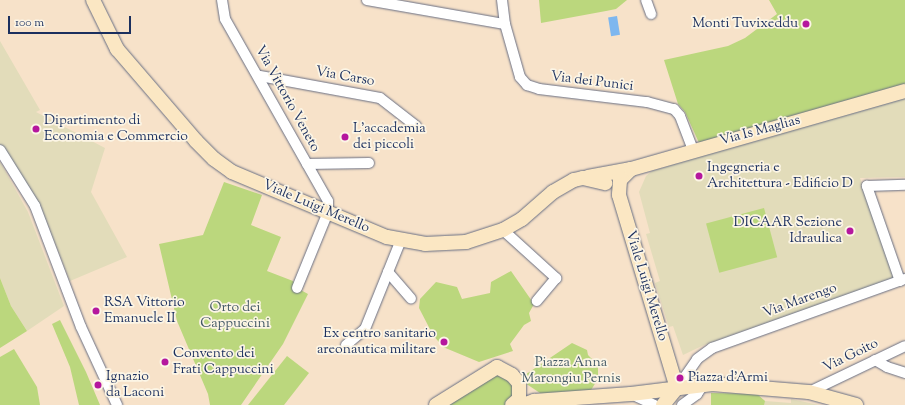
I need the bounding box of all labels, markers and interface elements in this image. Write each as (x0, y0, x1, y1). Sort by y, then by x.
scale bar (10, 8, 133, 34)
text: 100 m (15, 14, 44, 32)
place label: Monti Tuvixeddu (692, 16, 798, 32)
marker: Monti Tuvixeddu (801, 19, 811, 29)
street label: Via Vittorio Veneto (251, 43, 323, 155)
street label: Via Carso (314, 64, 376, 90)
street label: Via dei Punici (550, 69, 634, 95)
street label: Via Is Maglias (718, 112, 802, 150)
place label: Dipartimento di Economia e Commercio (44, 113, 188, 146)
place label: L'accademia dei piccoli (353, 121, 426, 154)
marker: Dipartimento di Economia e Commercio (31, 124, 41, 134)
marker: L'accademia dei piccoli (340, 132, 350, 142)
place label: Ingegneria e Architettura - Edificio D (707, 160, 853, 192)
marker: Ingegneria e Architettura - Edificio D (694, 171, 704, 181)
street label: Viale Luigi Merello (260, 177, 372, 237)
place label: DICAAR Sezione Idraulica (733, 215, 842, 248)
marker: DICAAR Sezione Idraulica (845, 226, 855, 236)
street label: Viale Luigi Merello (621, 229, 671, 343)
street label: Via Marengo (761, 280, 839, 322)
place label: RSA Vittorio Emanuele II (104, 295, 185, 328)
park label: Orto dei Cappuccini (200, 300, 270, 332)
marker: RSA Vittorio Emanuele II (91, 306, 101, 316)
place label: Ex centro sanitario areonautica militare (317, 326, 436, 358)
street label: Via Goito (821, 335, 881, 377)
marker: Ex centro sanitario areonautica militare (439, 337, 449, 347)
place label: Convento dei Frati Cappuccini (173, 346, 274, 378)
park label: Piazza Anna Marongiu Pernis (522, 355, 620, 388)
marker: Convento dei Frati Cappuccini (160, 357, 170, 367)
place label: Ignazio da Laconi (106, 369, 164, 402)
place label: Piazza d'Armi (688, 370, 768, 386)
marker: Piazza d'Armi (675, 373, 685, 383)
marker: Ignazio da Laconi (93, 380, 103, 390)

